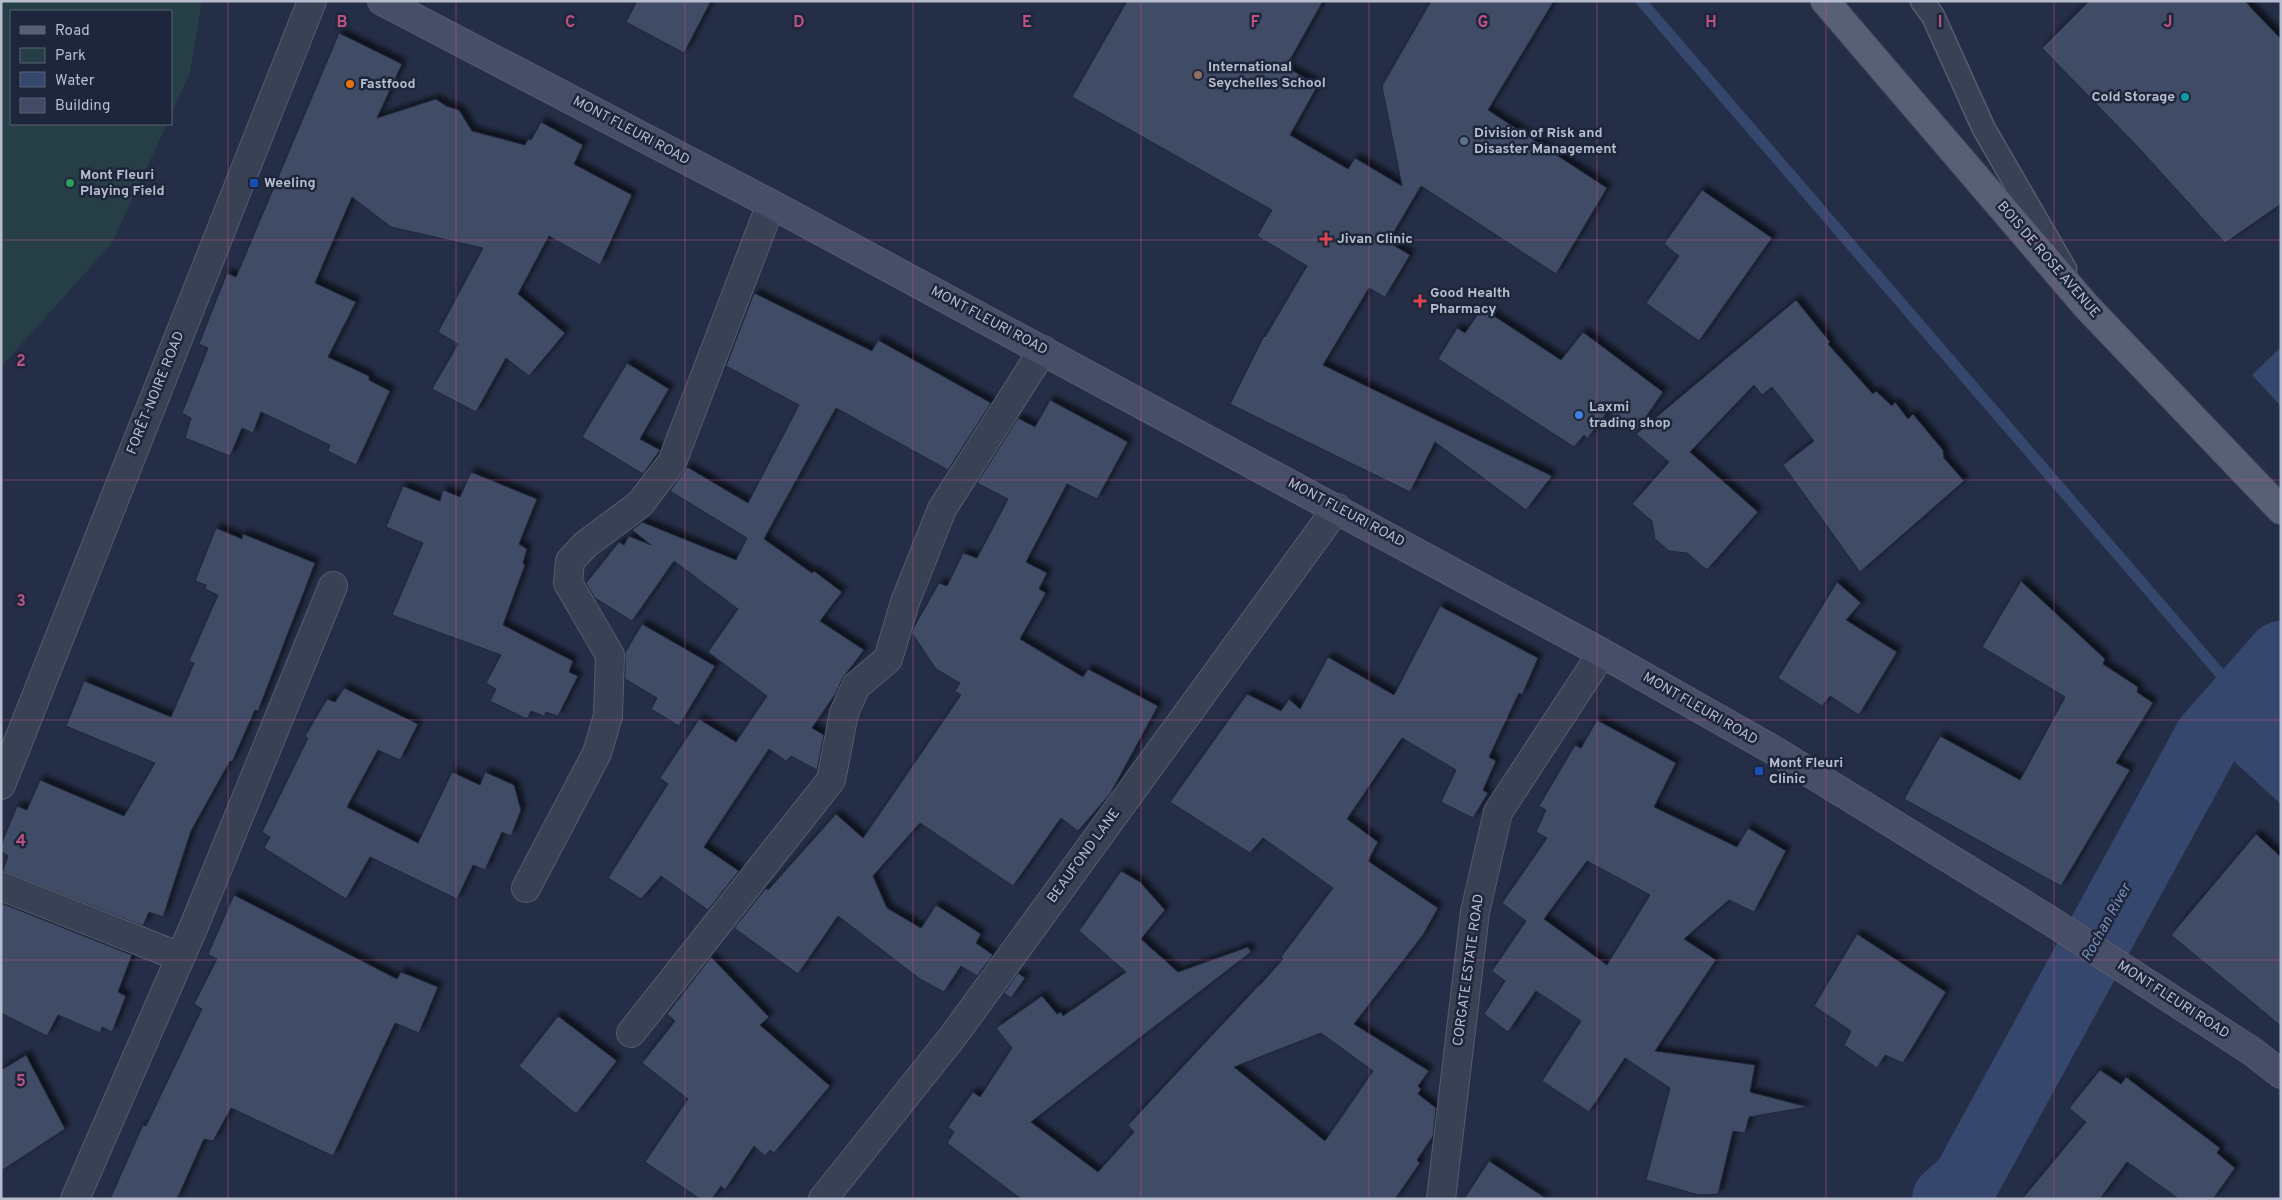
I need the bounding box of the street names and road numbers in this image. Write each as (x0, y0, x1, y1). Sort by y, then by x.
street label: MONT FLEURI ROAD (570, 93, 692, 169)
street label: BOIS DE ROSE AVENUE (1993, 198, 2103, 322)
street label: MONT FLEURI ROAD (928, 283, 1050, 359)
street label: FORÊT-NOIRE ROAD (123, 329, 188, 457)
street label: MONT FLEURI ROAD (1285, 475, 1407, 551)
street label: MONT FLEURI ROAD (1639, 669, 1761, 749)
street label: BEAUFOND LANE (1044, 806, 1124, 906)
street label: CORGATE ESTATE ROAD (1450, 893, 1488, 1047)
street label: MONT FLEURI ROAD (2114, 957, 2232, 1043)

